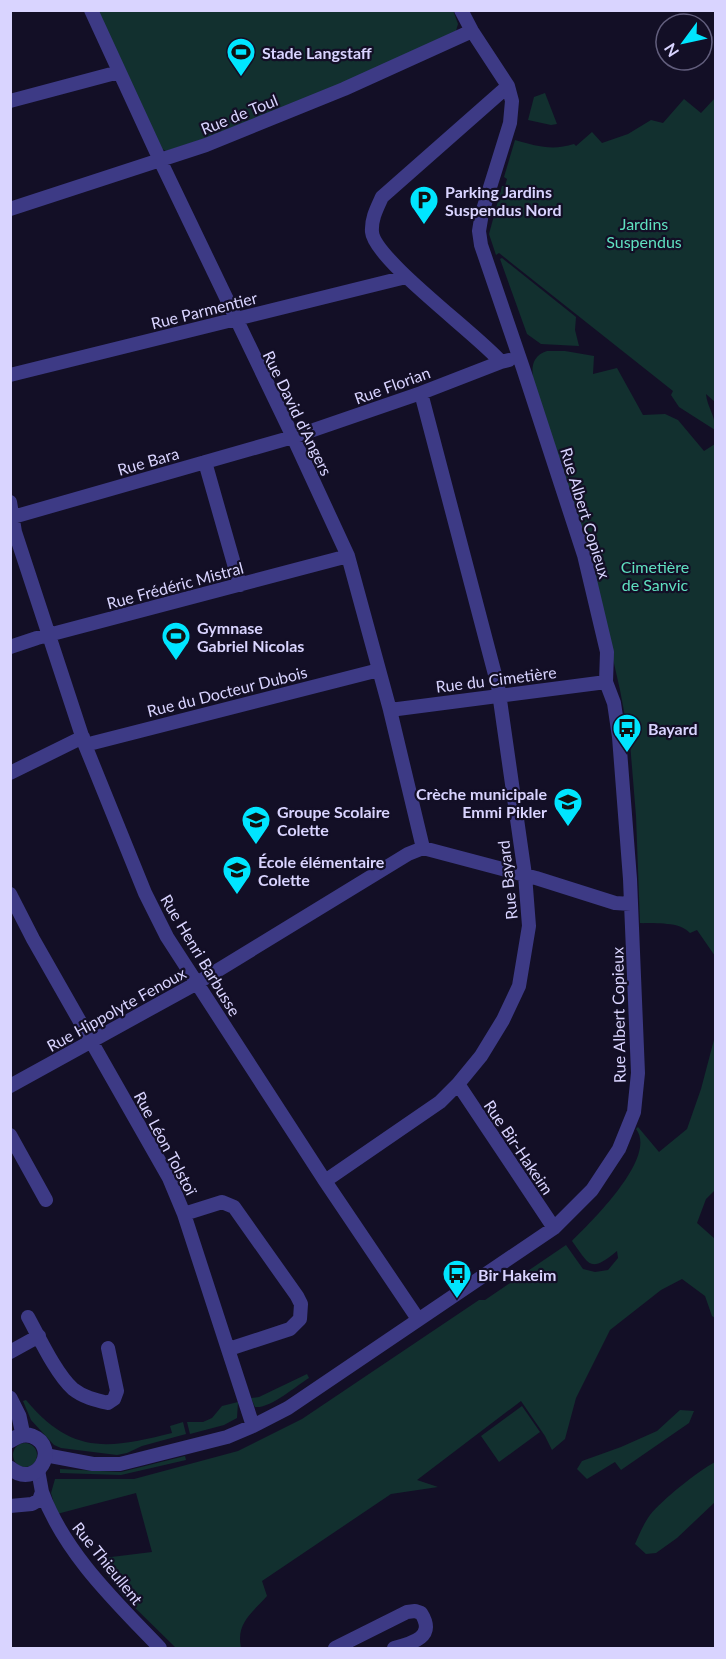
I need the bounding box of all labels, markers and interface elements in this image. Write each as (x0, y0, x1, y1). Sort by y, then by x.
north arrow (654, 12, 714, 72)
sports icon: Stade Langstaff (225, 36, 257, 78)
text: N (660, 40, 682, 61)
place label: Stade Langstaff (262, 43, 372, 62)
street label: Rue de Toul (198, 90, 280, 138)
place label: Parking Jardins Suspendus Nord (445, 182, 561, 219)
parking icon: Parking Jardins Suspendus Nord (408, 184, 440, 226)
park label: Jardins Suspendus (606, 214, 682, 251)
street label: Rue Parmentier (149, 288, 259, 332)
street label: Rue David d'Angers (260, 348, 336, 479)
street label: Rue Florian (351, 362, 433, 408)
street label: Rue Bara (115, 443, 181, 479)
street label: Rue Albert Copieux (557, 445, 615, 581)
park label: Cimetière de Sanvic (621, 557, 689, 594)
street label: Rue Frédéric Mistral (104, 558, 246, 612)
place label: Gymnase Gabriel Nicolas (197, 618, 304, 655)
sports icon: Gymnase Gabriel Nicolas (160, 620, 192, 662)
street label: Rue du Docteur Dubois (145, 662, 309, 720)
street label: Rue du Cimetière (435, 662, 557, 696)
bus stop icon: Bayard (611, 712, 643, 754)
place label: Bayard (648, 719, 698, 738)
place label: Crèche municipale Emmi Pikler (416, 784, 547, 821)
school or university icon: Crèche municipale Emmi Pikler (552, 786, 584, 828)
place label: Groupe Scolaire Colette (277, 802, 390, 839)
school or university icon: Groupe Scolaire Colette (240, 804, 272, 846)
street label: Rue Bayard (493, 839, 521, 921)
place label: École élémentaire Colette (258, 852, 385, 889)
school or university icon: École élémentaire Colette (221, 854, 253, 896)
street label: Rue Henri Barbusse (157, 891, 245, 1019)
street label: Rue Albert Copieux (607, 947, 629, 1083)
street label: Rue Hippolyte Fenoux (43, 963, 189, 1055)
street label: Rue Léon Tolstoï (131, 1088, 202, 1199)
street label: Rue Bir-Hakeim (480, 1096, 558, 1198)
bus stop icon: Bir Hakeim (441, 1258, 473, 1300)
place label: Bir Hakeim (478, 1265, 556, 1284)
street label: Rue Thieullent (69, 1518, 147, 1608)

